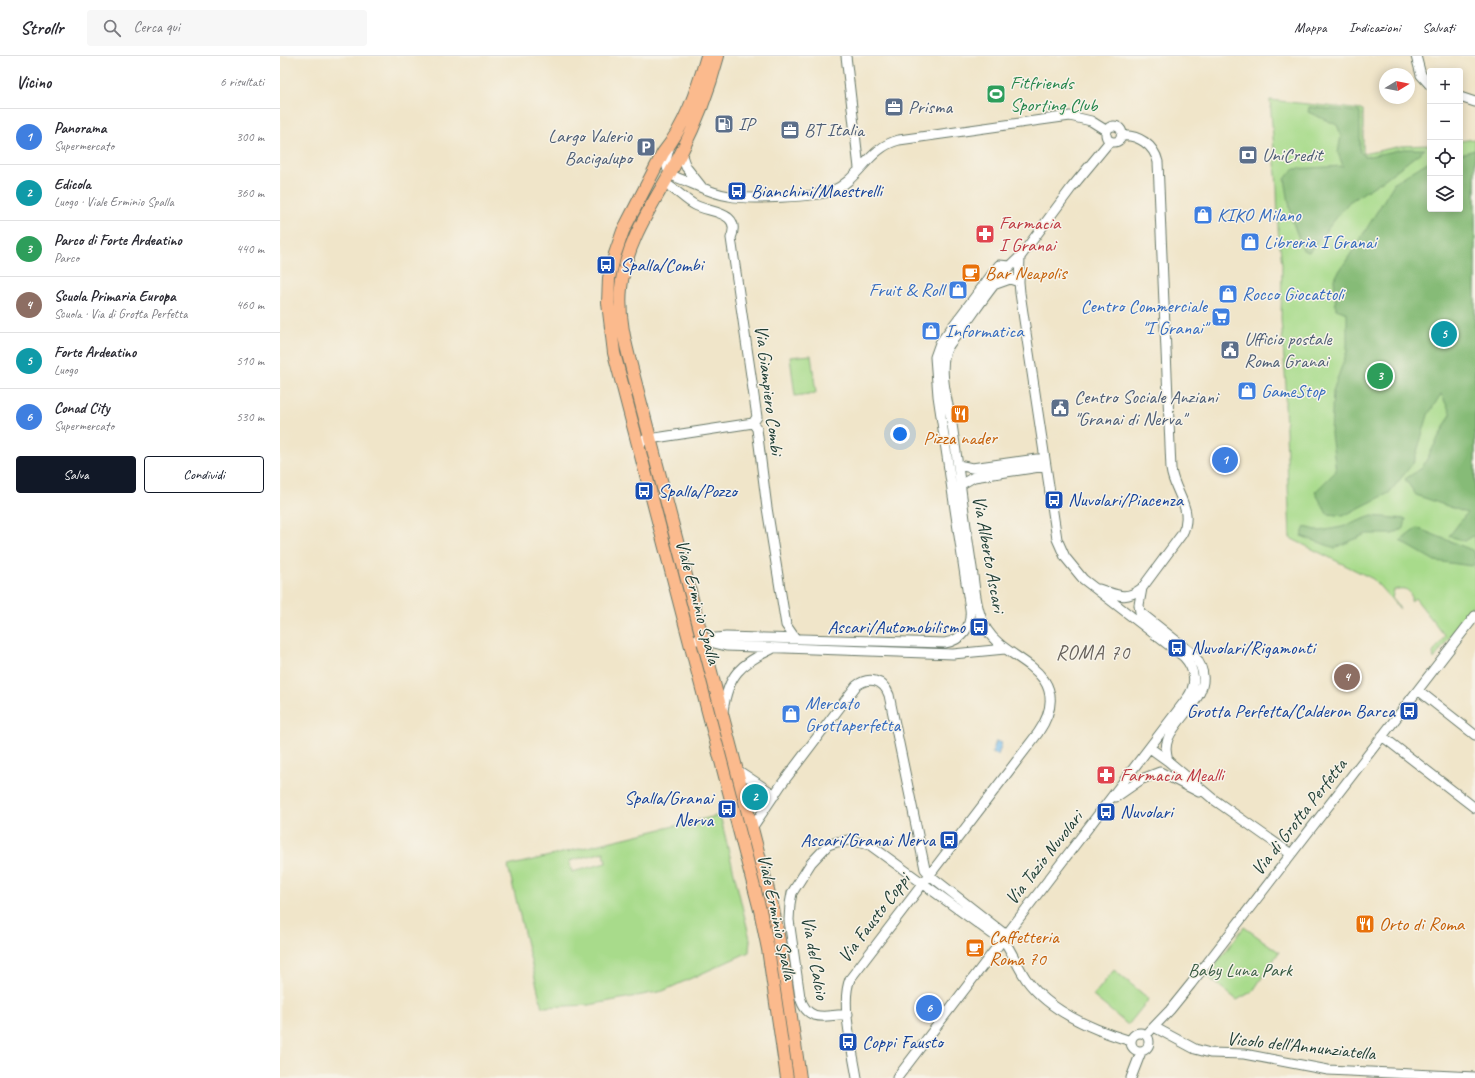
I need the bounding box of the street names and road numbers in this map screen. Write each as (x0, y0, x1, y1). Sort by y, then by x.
street label: Via Giampiero Combi (749, 324, 789, 459)
street label: Via Alberto Ascari (967, 494, 1011, 617)
street label: Viale Erminio Spalla (670, 537, 726, 668)
street label: Via di Grotta Perfetta (1246, 753, 1353, 880)
street label: Via Tazio Nuvolari (1000, 804, 1090, 910)
street label: Viale Erminio Spalla (752, 852, 802, 983)
street label: Via Fausto Coppi (833, 867, 917, 967)
street label: Via del Calcio (796, 915, 834, 1003)
street label: Vicolo dell'Annunziatella (1226, 1026, 1378, 1066)

